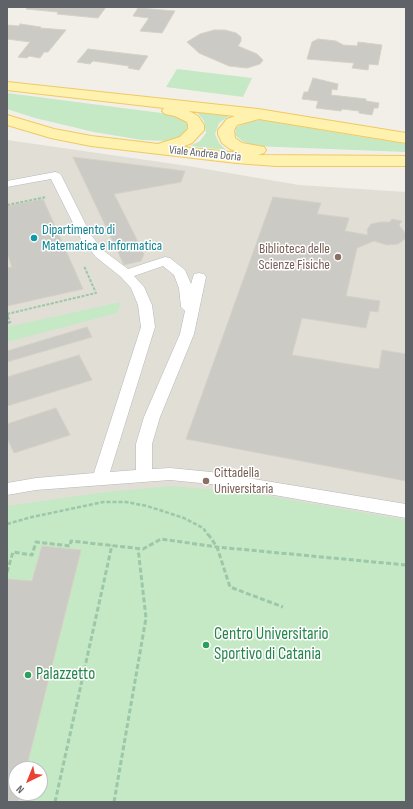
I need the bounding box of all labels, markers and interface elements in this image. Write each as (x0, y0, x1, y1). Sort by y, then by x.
street label: Viale Andrea Doria (168, 143, 242, 165)
place label: Dipartimento di Matematica e Informatica (42, 222, 162, 254)
marker: Dipartimento di Matematica e Informatica (29, 233, 39, 243)
place label: Biblioteca delle Scienze Fisiche (259, 241, 330, 274)
marker: Biblioteca delle Scienze Fisiche (333, 252, 343, 262)
place label: Cittadella Universitaria (214, 465, 273, 498)
marker: Cittadella Universitaria (201, 476, 211, 486)
place label: Centro Universitario Sportivo di Catania (214, 625, 329, 665)
marker: Centro Universitario Sportivo di Catania (201, 640, 211, 650)
place label: Palazzetto (36, 665, 95, 685)
marker: Palazzetto (23, 670, 33, 680)
north arrow (8, 761, 48, 801)
text: N (14, 783, 27, 796)

